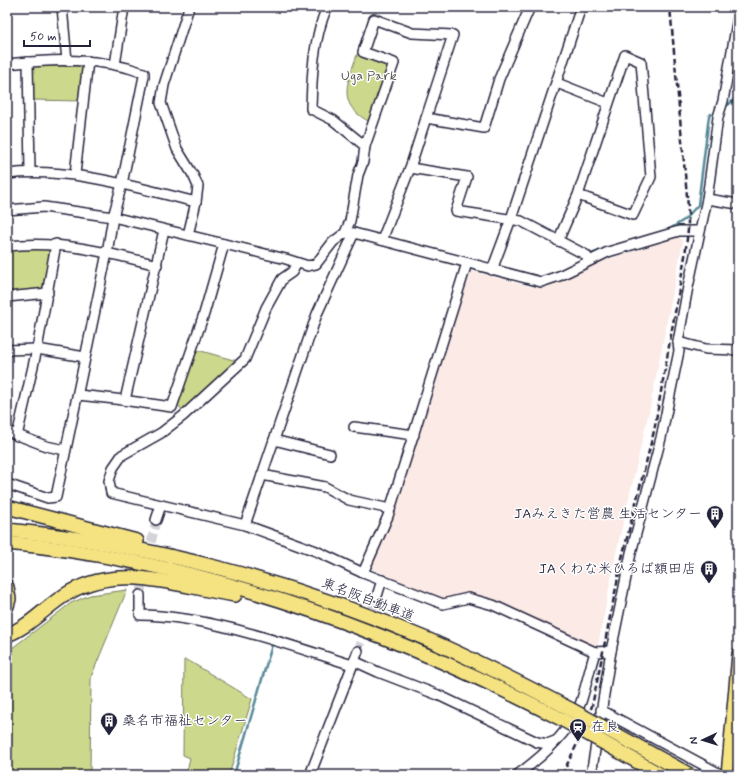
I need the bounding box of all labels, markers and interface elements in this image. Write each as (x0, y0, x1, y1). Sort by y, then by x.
scale bar (24, 22, 90, 48)
text: 50 m (30, 29, 57, 45)
park label: Uga Park (341, 67, 397, 85)
building icon: JAみえきた営農 生活センター (705, 504, 725, 529)
place label: JAみえきた営農 生活センター (514, 505, 702, 523)
building icon: JAくわな米ひろば額田店 (699, 559, 719, 584)
place label: JAくわな米ひろば額田店 (539, 560, 696, 578)
street label: 東名阪自動車道 (319, 574, 417, 626)
building icon: 桑名市福祉センター (99, 711, 119, 736)
place label: 桑名市福祉センター (122, 712, 247, 730)
station icon: 在良 (568, 717, 588, 742)
place label: 在良 (591, 718, 619, 736)
north arrow (683, 720, 723, 760)
text: N (687, 736, 701, 745)

